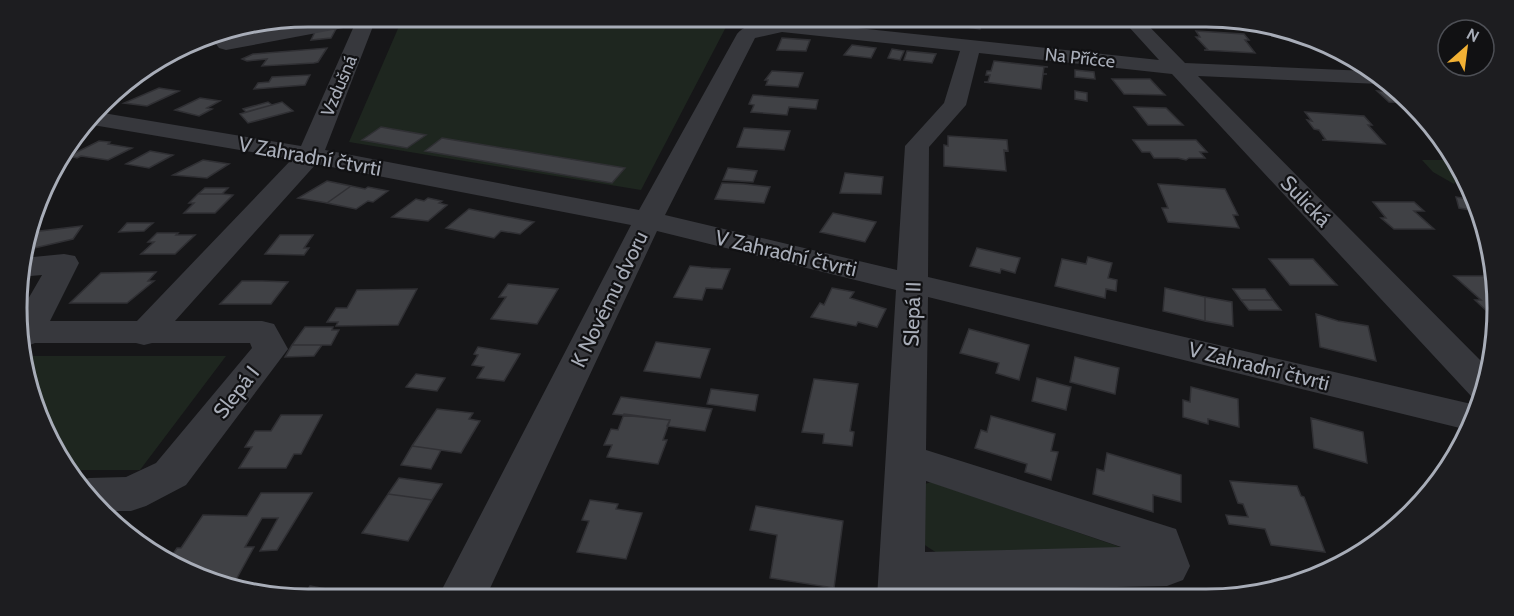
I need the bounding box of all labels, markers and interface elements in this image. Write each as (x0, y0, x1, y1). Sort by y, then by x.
north arrow (1436, 18, 1496, 78)
text: N (1463, 24, 1482, 46)
street label: Na Příčce (1044, 43, 1116, 73)
street label: Vzdušná (316, 52, 362, 120)
street label: V Zahradní čtvrti (237, 131, 383, 181)
street label: Sulická (1276, 170, 1336, 232)
street label: V Zahradní čtvrti (713, 225, 859, 281)
street label: K Novému dvoru (565, 227, 653, 371)
street label: Slepá II (898, 281, 926, 347)
street label: V Zahradní čtvrti (1186, 336, 1332, 396)
street label: Slepá I (208, 361, 264, 423)

